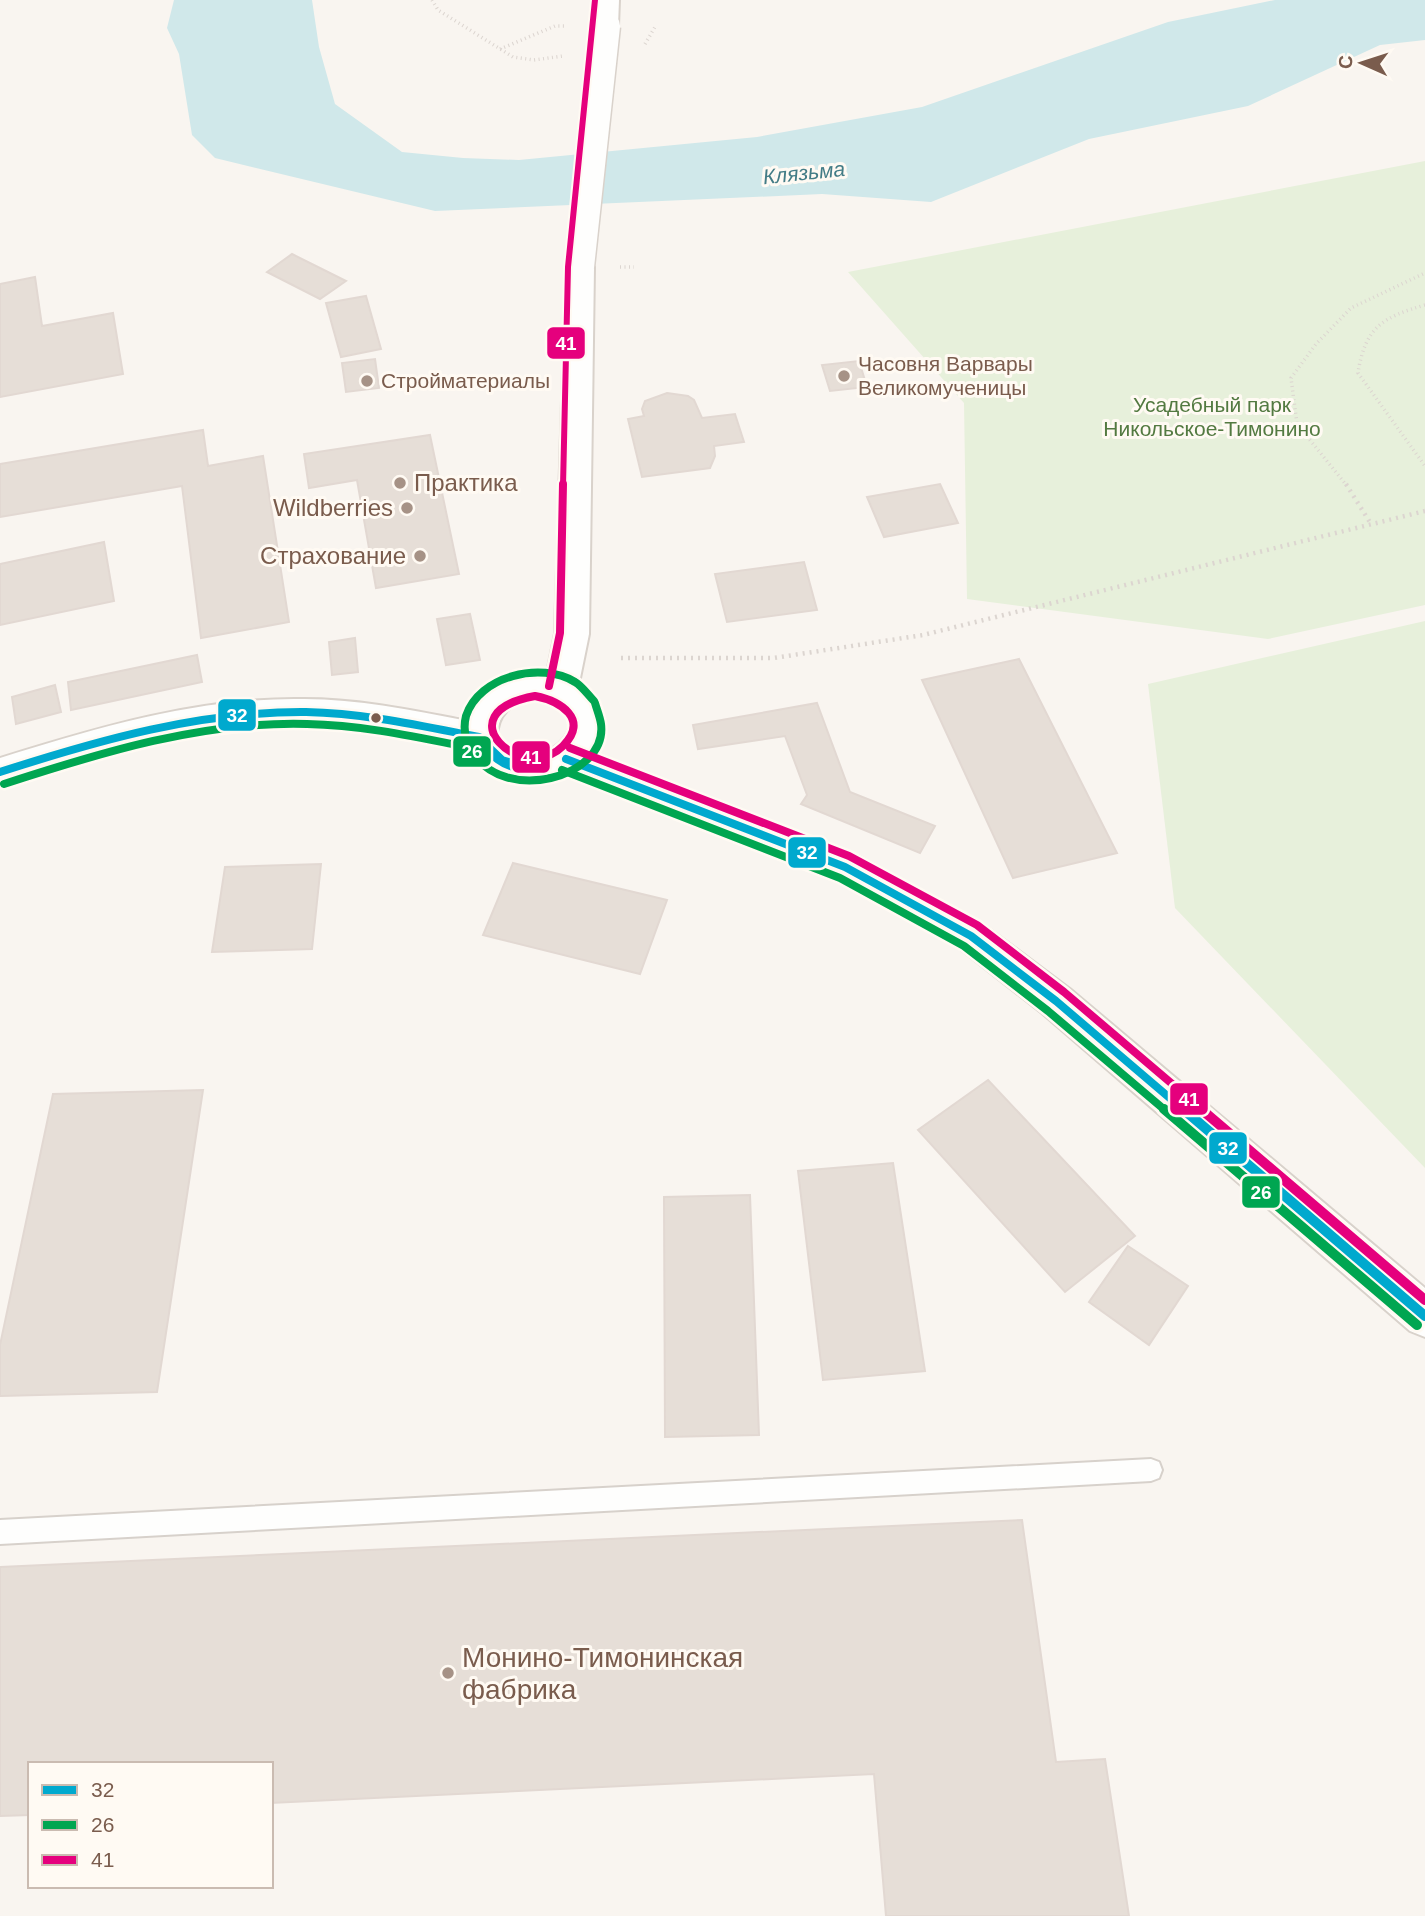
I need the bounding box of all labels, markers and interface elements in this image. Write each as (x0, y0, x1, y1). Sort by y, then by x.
north arrow (1327, 28, 1397, 98)
text: С (1335, 54, 1356, 70)
water label: Клязьма (762, 157, 846, 188)
line badge: 41 (546, 326, 586, 360)
text: 41 (555, 333, 577, 354)
place label: Часовня Варвары Великомученицы (858, 352, 1033, 399)
marker: Часовня Варвары Великомученицы (836, 368, 852, 384)
place label: Стройматериалы (381, 369, 550, 392)
marker: Стройматериалы (359, 373, 375, 389)
park label: Усадебный парк Никольское-Тимонино (1103, 393, 1321, 440)
place label: Практика (414, 469, 518, 496)
marker: Практика (392, 475, 408, 491)
place label: Wildberries (273, 494, 393, 521)
marker: Wildberries (399, 500, 415, 516)
place label: Страхование (260, 542, 406, 569)
marker: Страхование (412, 548, 428, 564)
line badge: 32 (217, 698, 257, 732)
text: 32 (226, 705, 248, 726)
unlabelled marker (369, 711, 383, 725)
line badge: 26 (452, 735, 492, 768)
line badge: 41 (511, 740, 551, 774)
text: 26 (461, 741, 483, 762)
text: 41 (520, 747, 542, 768)
line badge: 32 (787, 836, 827, 869)
text: 32 (796, 842, 818, 863)
line badge: 41 (1169, 1082, 1209, 1116)
text: 41 (1178, 1089, 1200, 1110)
line badge: 32 (1208, 1131, 1248, 1165)
text: 32 (1217, 1138, 1239, 1159)
line badge: 26 (1241, 1175, 1281, 1209)
text: 26 (1250, 1182, 1272, 1203)
place label: Монино-Тимонинская фабрика (462, 1642, 743, 1705)
marker: Монино-Тимонинская фабрика (440, 1665, 456, 1681)
legend (28, 1762, 273, 1888)
text: 32 (91, 1778, 114, 1801)
text: 26 (91, 1813, 114, 1836)
text: 41 (91, 1848, 114, 1871)

